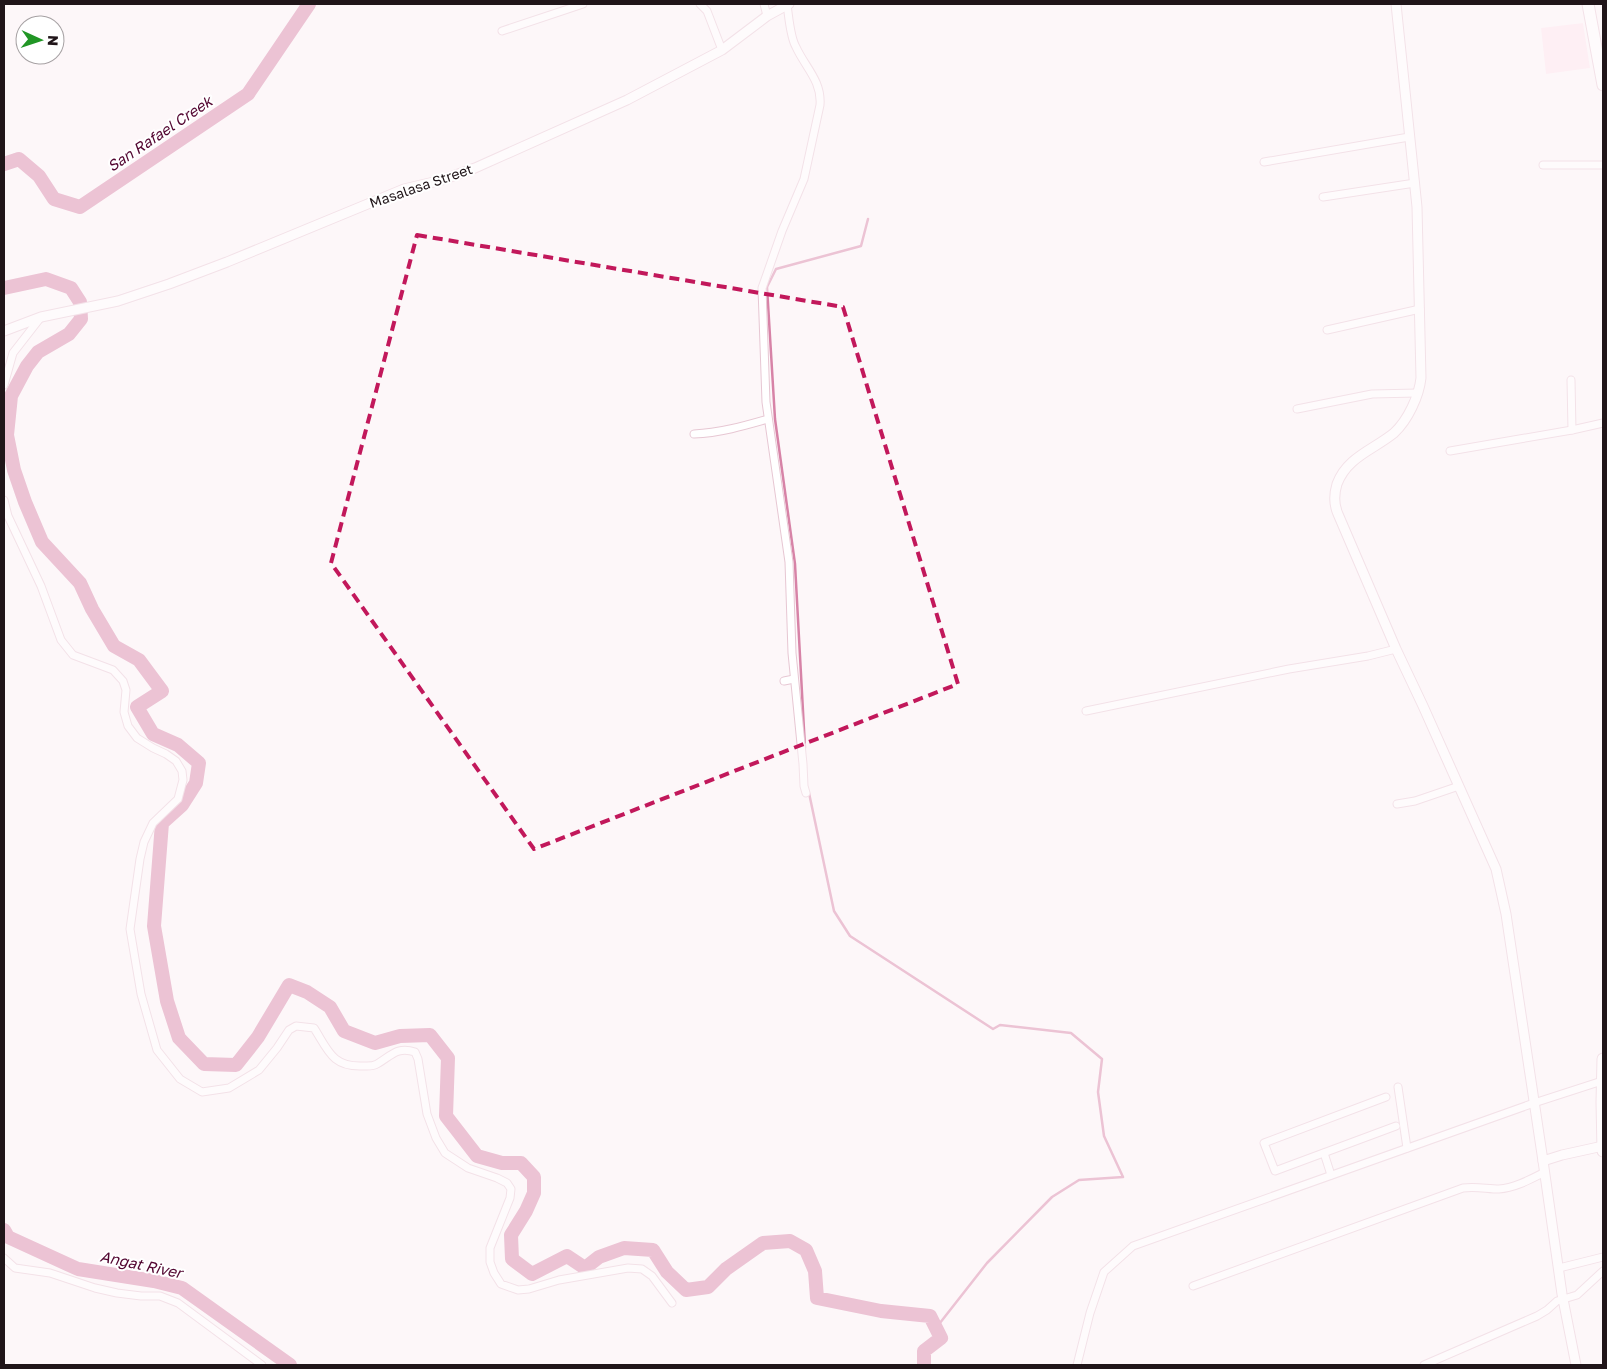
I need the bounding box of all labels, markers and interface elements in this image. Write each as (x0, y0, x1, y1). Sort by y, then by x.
north arrow (15, 15, 65, 65)
text: N (45, 35, 62, 46)
water label: San Rafael Creek (104, 91, 216, 175)
street label: Masalasa Street (367, 160, 475, 211)
water label: Angat River (98, 1247, 186, 1283)

